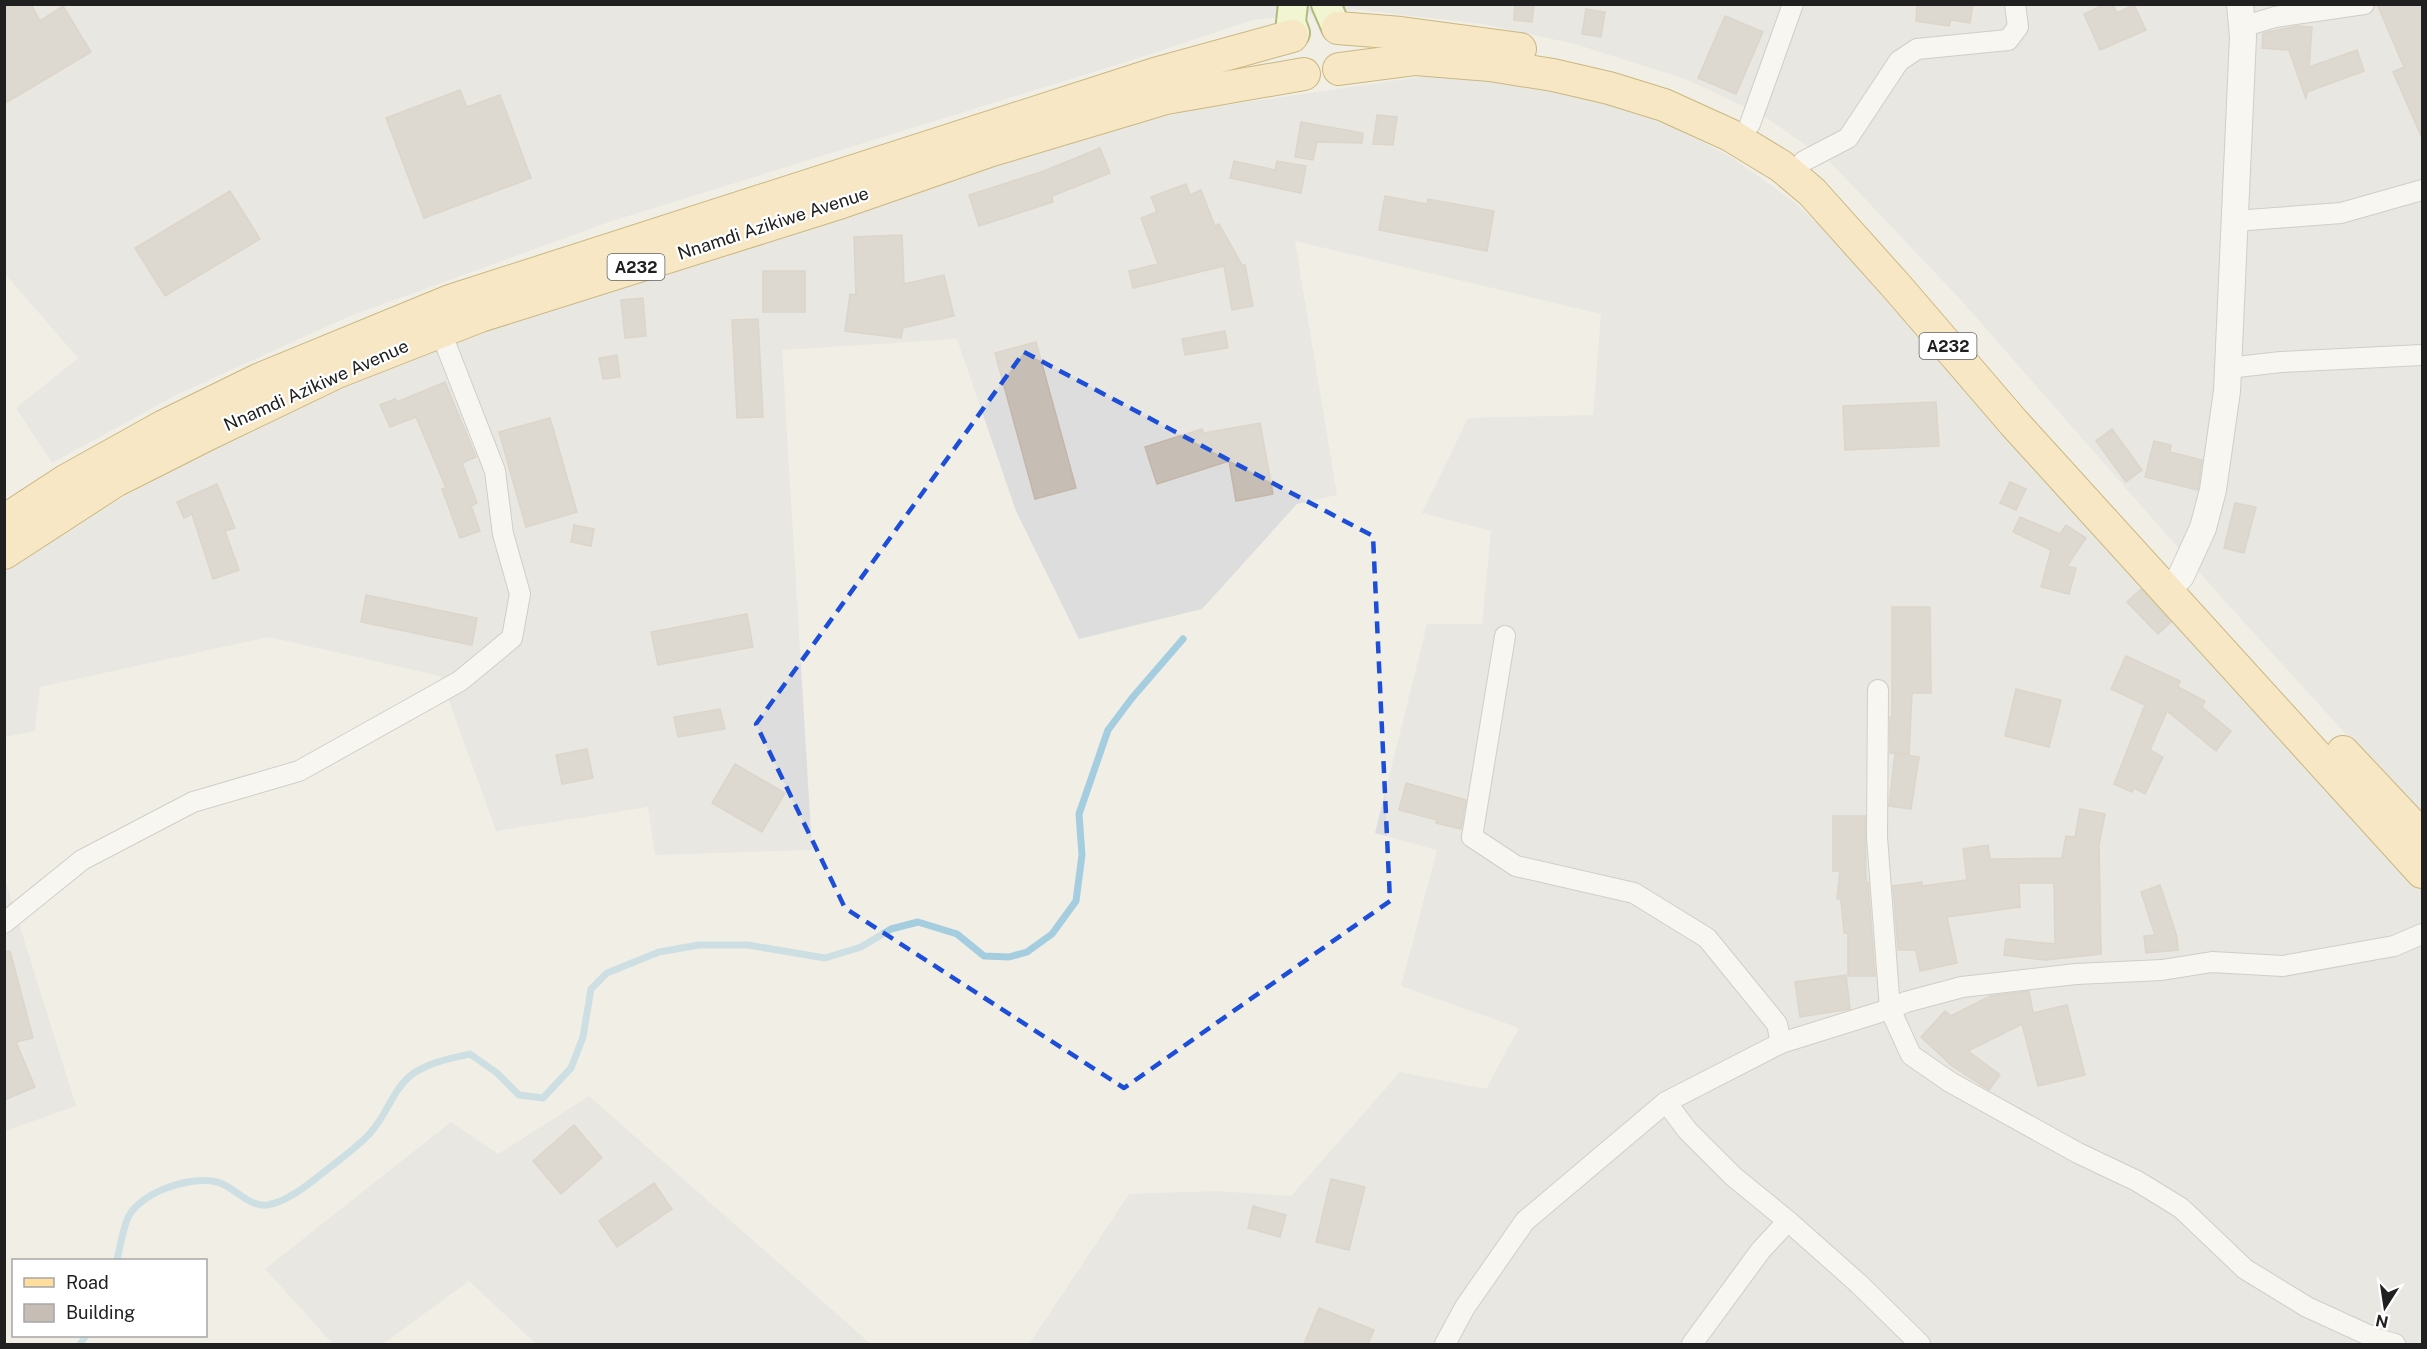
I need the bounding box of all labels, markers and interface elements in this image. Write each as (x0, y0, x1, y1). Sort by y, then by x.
street label: Nnamdi Azikiwe Avenue (675, 182, 871, 264)
road number: A232 (608, 254, 664, 280)
road number: A232 (1920, 333, 1976, 359)
street label: Nnamdi Azikiwe Avenue (220, 335, 412, 435)
legend (12, 1259, 207, 1337)
text: Road (66, 1272, 109, 1293)
north arrow (2355, 1277, 2415, 1337)
text: Building (66, 1302, 135, 1323)
text: N (2374, 1311, 2390, 1332)

